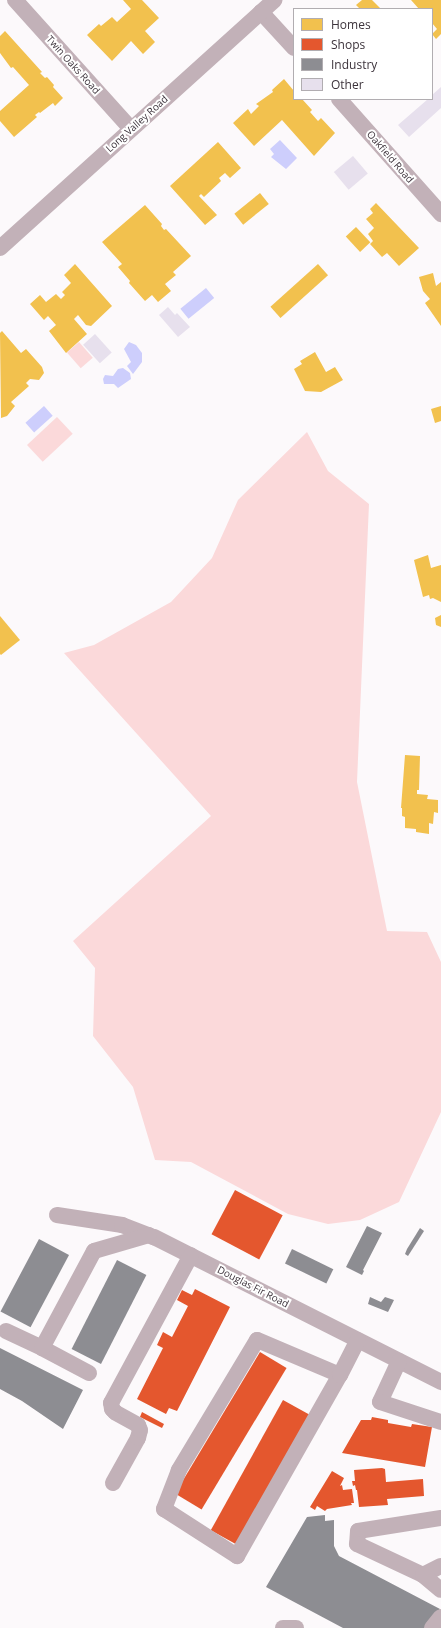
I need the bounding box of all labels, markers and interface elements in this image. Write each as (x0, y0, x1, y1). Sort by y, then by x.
legend (293, 8, 433, 100)
text: Homes (331, 16, 371, 33)
street label: Twin Oaks Road (44, 33, 102, 97)
text: Shops (331, 36, 365, 53)
text: Industry (331, 56, 377, 73)
text: Other (331, 76, 364, 93)
street label: Long Valley Road (104, 93, 170, 155)
street label: Oakfield Road (364, 128, 416, 186)
street label: Douglas Fir Road (215, 1264, 291, 1310)

